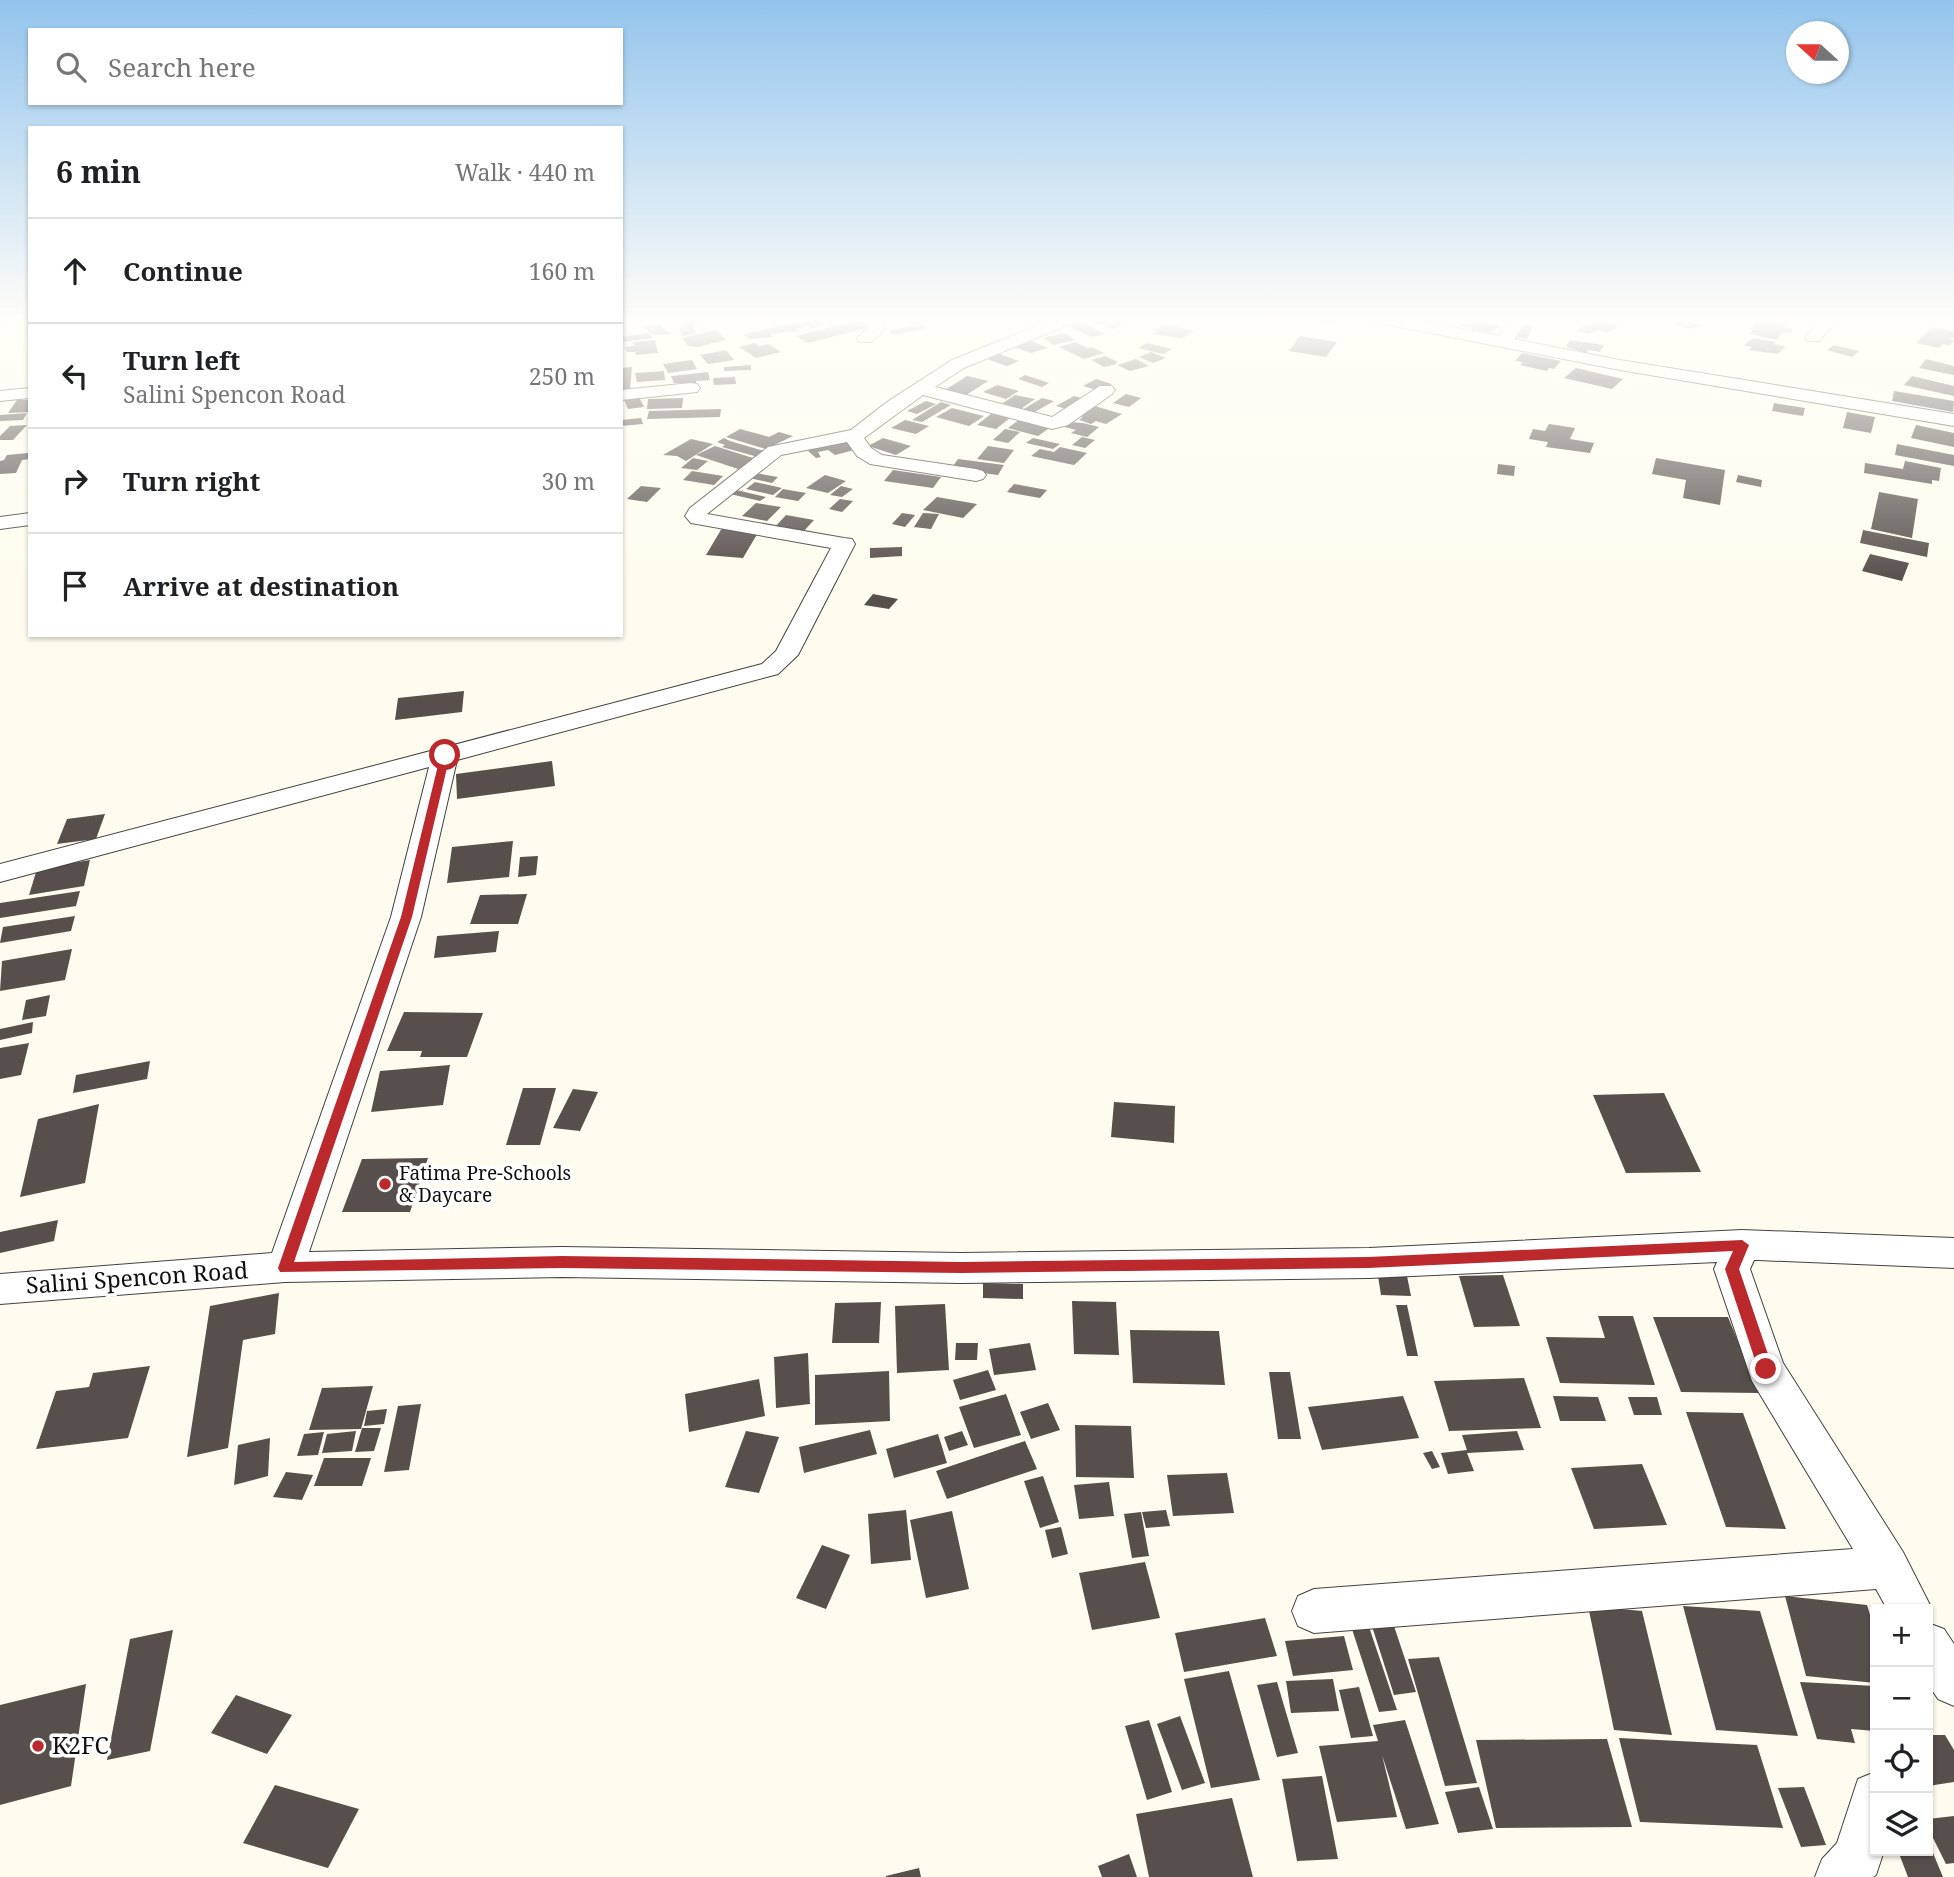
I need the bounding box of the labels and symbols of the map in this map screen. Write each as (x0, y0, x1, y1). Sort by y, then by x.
north arrow (1786, 21, 1849, 84)
route start (429, 739, 460, 770)
place label: Fatima Pre-Schools & Daycare (399, 1160, 571, 1208)
marker: Fatima Pre-Schools & Daycare (377, 1176, 393, 1192)
street label: Salini Spencon Road (25, 1253, 249, 1301)
route end (1750, 1353, 1781, 1384)
place label: K2FC (52, 1729, 109, 1761)
marker: K2FC (30, 1738, 46, 1754)

